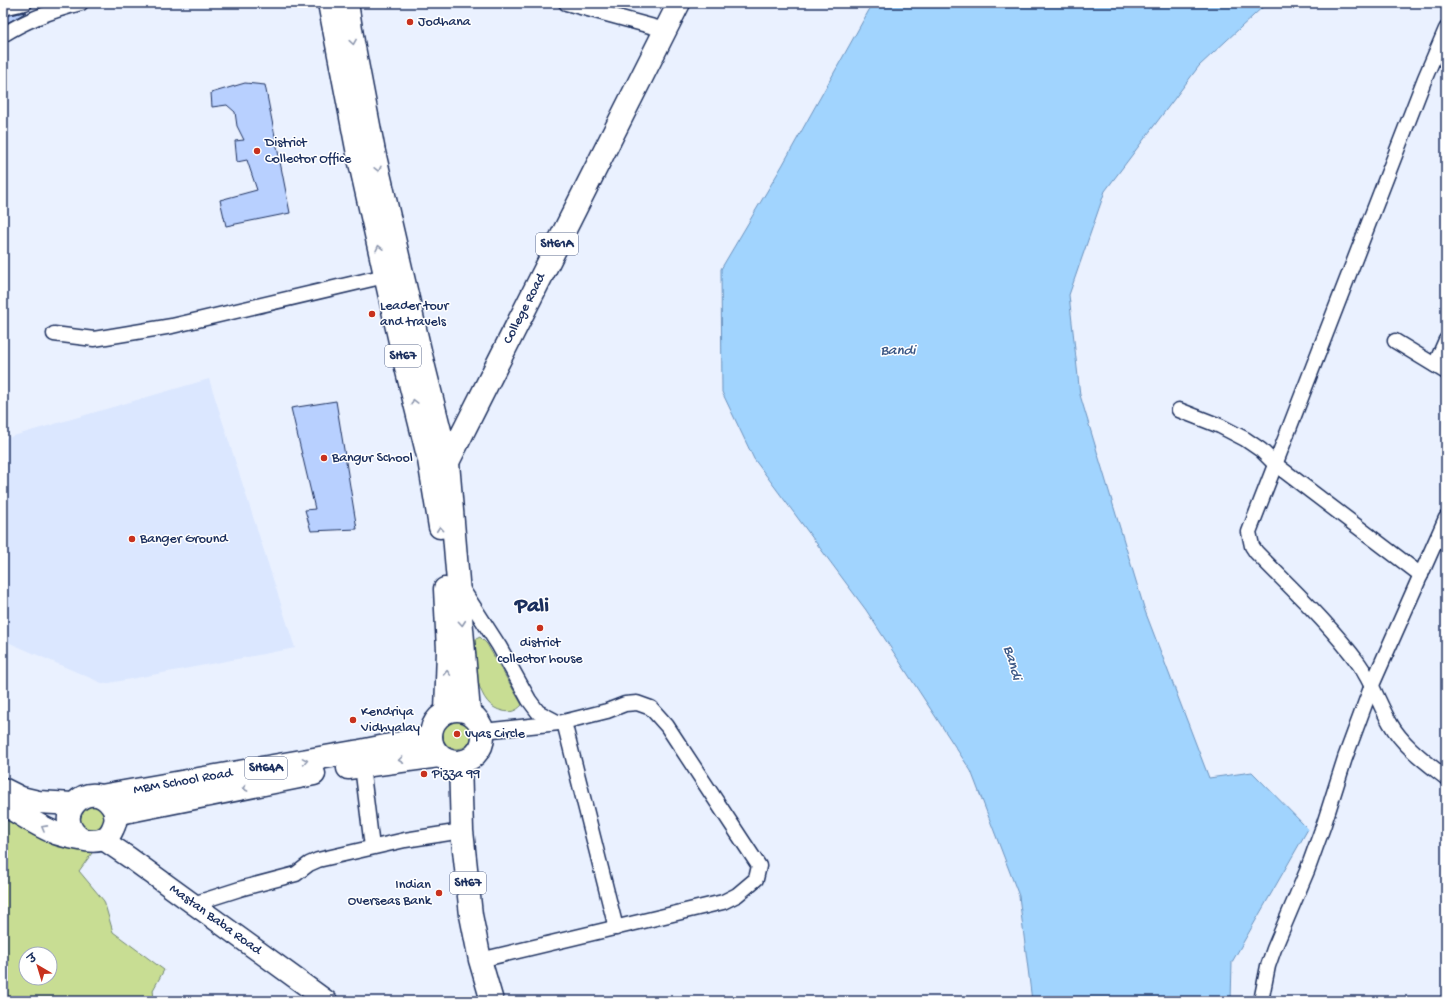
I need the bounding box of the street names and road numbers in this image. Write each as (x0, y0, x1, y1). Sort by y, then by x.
road number: SH61A (536, 233, 578, 255)
street label: College Road (500, 269, 551, 347)
road number: SH67 (385, 345, 421, 367)
road number: SH64A (245, 757, 287, 779)
street label: MBM School Road (132, 765, 236, 799)
road number: SH67 (450, 872, 486, 894)
street label: Mastan Baba Road (165, 881, 266, 960)

